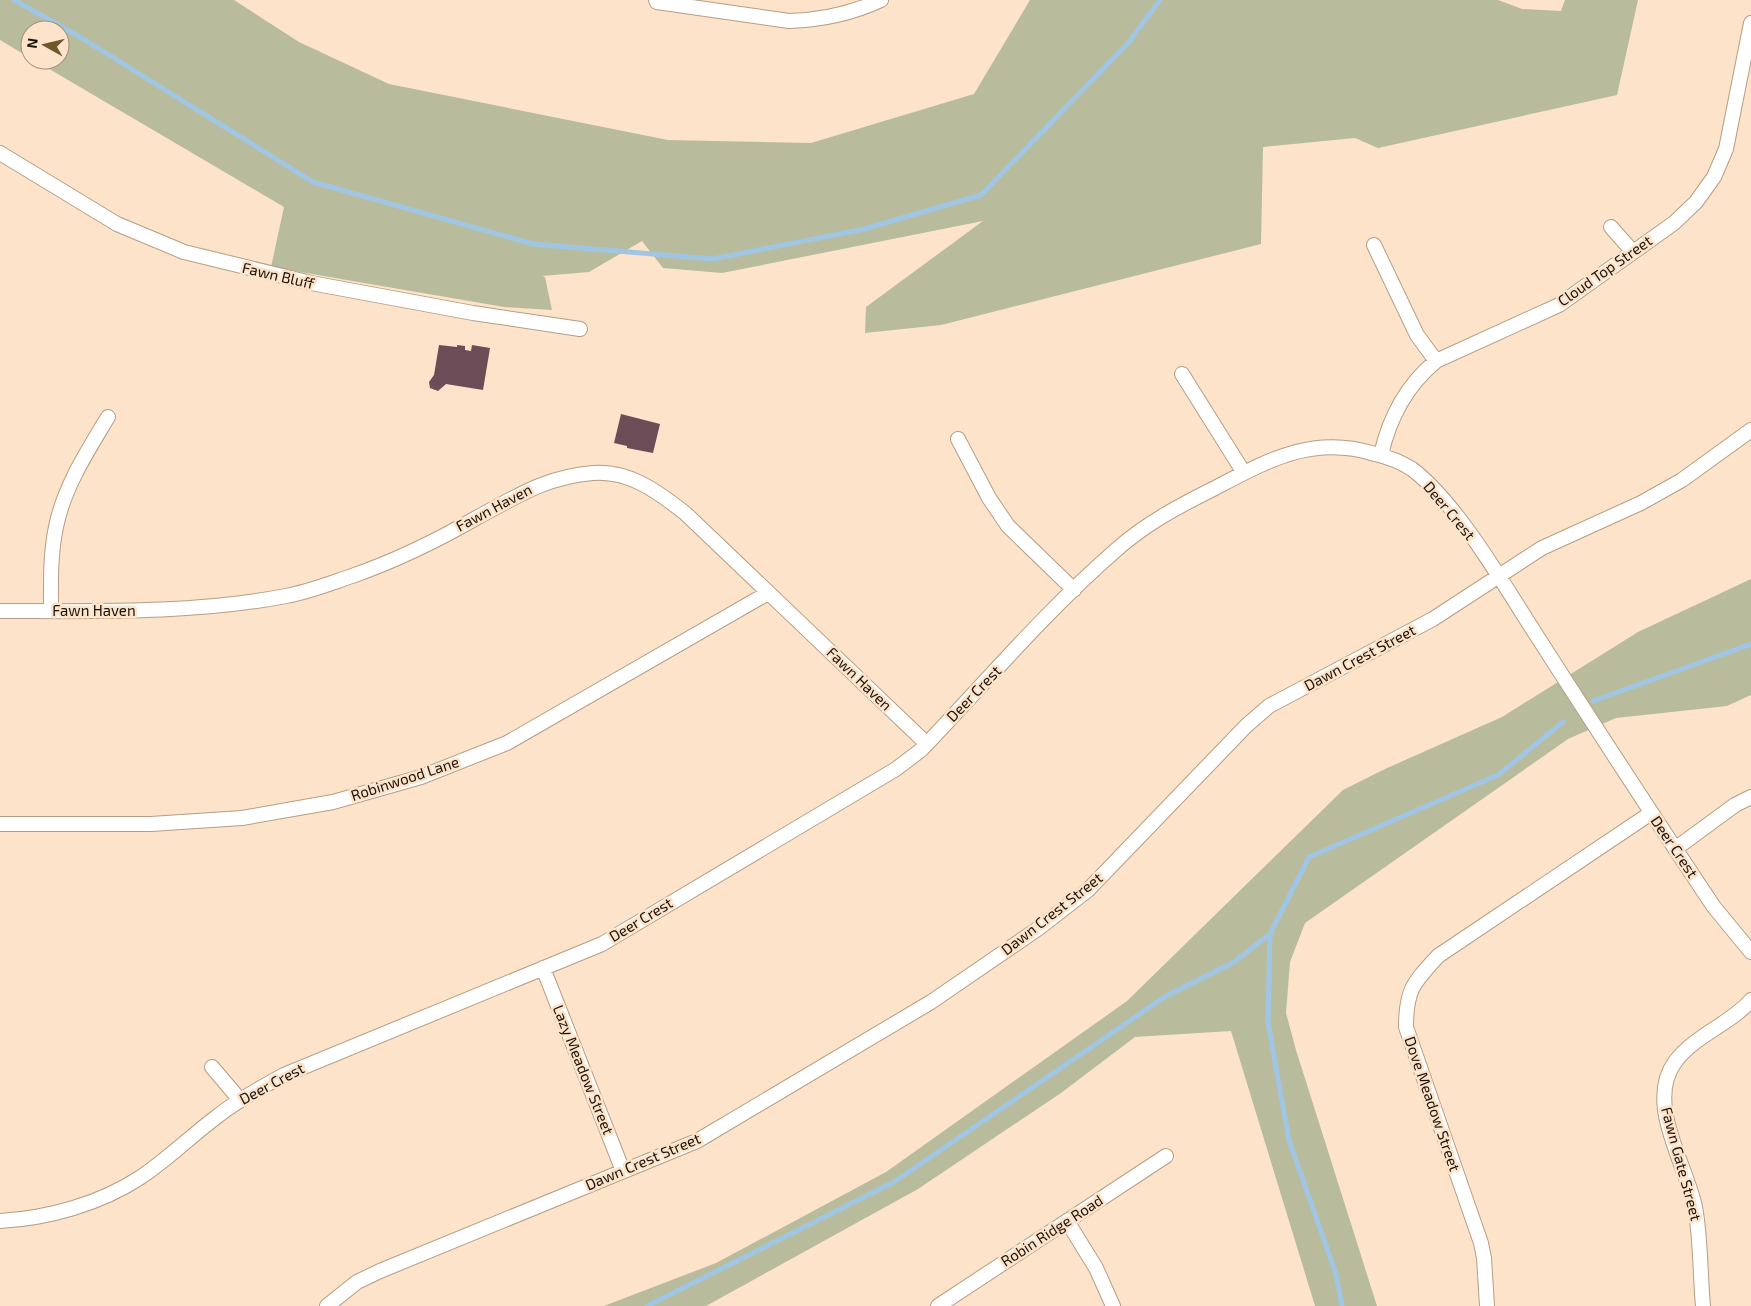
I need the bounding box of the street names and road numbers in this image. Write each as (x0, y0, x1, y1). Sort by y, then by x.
street label: Cloud Top Street (1554, 231, 1655, 309)
street label: Fawn Bluff (240, 258, 316, 292)
street label: Deer Crest (1420, 477, 1480, 544)
street label: Fawn Haven (453, 480, 535, 535)
street label: Fawn Haven (52, 601, 136, 619)
street label: Dawn Crest Street (1301, 620, 1418, 694)
street label: Fawn Haven (823, 643, 896, 714)
street label: Deer Crest (942, 661, 1005, 725)
street label: Robinwood Lane (348, 752, 461, 804)
street label: Deer Crest (1648, 812, 1702, 881)
street label: Dawn Crest Street (997, 868, 1106, 958)
street label: Deer Crest (605, 893, 676, 945)
street label: Lazy Meadow Street (550, 1002, 618, 1137)
street label: Dove Meadow Street (1401, 1034, 1465, 1174)
street label: Deer Crest (236, 1058, 307, 1108)
street label: Fawn Gate Street (1658, 1105, 1706, 1223)
street label: Dawn Crest Street (582, 1129, 703, 1193)
street label: Robin Ridge Road (997, 1191, 1106, 1270)

